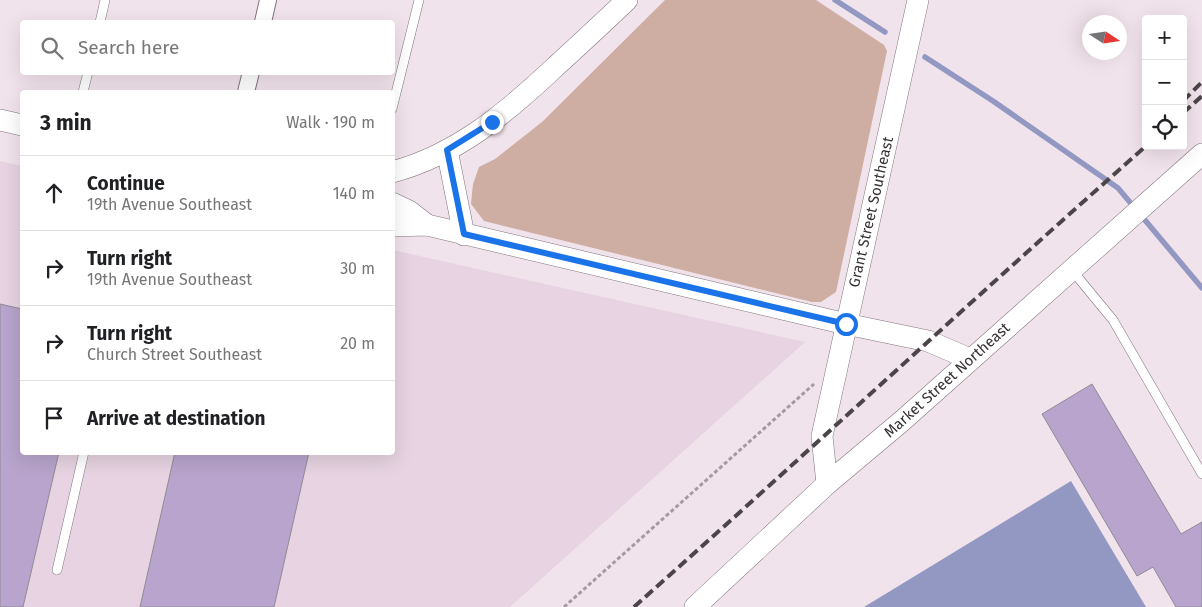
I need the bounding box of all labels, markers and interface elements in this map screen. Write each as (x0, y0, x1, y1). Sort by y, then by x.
north arrow (1082, 15, 1127, 60)
map controls (1142, 15, 1187, 150)
button: + (1142, 15, 1187, 60)
search box (20, 20, 395, 75)
icon: search (38, 34, 66, 62)
text: Search here (78, 36, 179, 59)
button: − (1142, 60, 1187, 105)
button: locate (1142, 105, 1187, 150)
text: 3 min (40, 110, 92, 136)
route end (481, 111, 504, 134)
text: Walk · 190 m (286, 113, 375, 132)
street label: Grant Street Southeast (845, 134, 897, 289)
text: Continue (87, 172, 165, 195)
icon: ahead (40, 179, 68, 207)
text: 140 m (333, 184, 375, 203)
text: 19th Avenue Southeast (87, 195, 252, 214)
text: Turn right (87, 247, 172, 270)
icon: right (40, 254, 68, 282)
text: 30 m (340, 259, 375, 278)
text: 19th Avenue Southeast (87, 270, 252, 289)
route start (835, 313, 858, 336)
street label: Market Street Northeast (880, 318, 1014, 441)
text: Turn right (87, 322, 172, 345)
icon: right (40, 329, 68, 357)
text: 20 m (340, 334, 375, 353)
text: Church Street Southeast (87, 345, 262, 364)
icon: arrive (40, 404, 68, 432)
text: Arrive at destination (87, 407, 266, 430)

